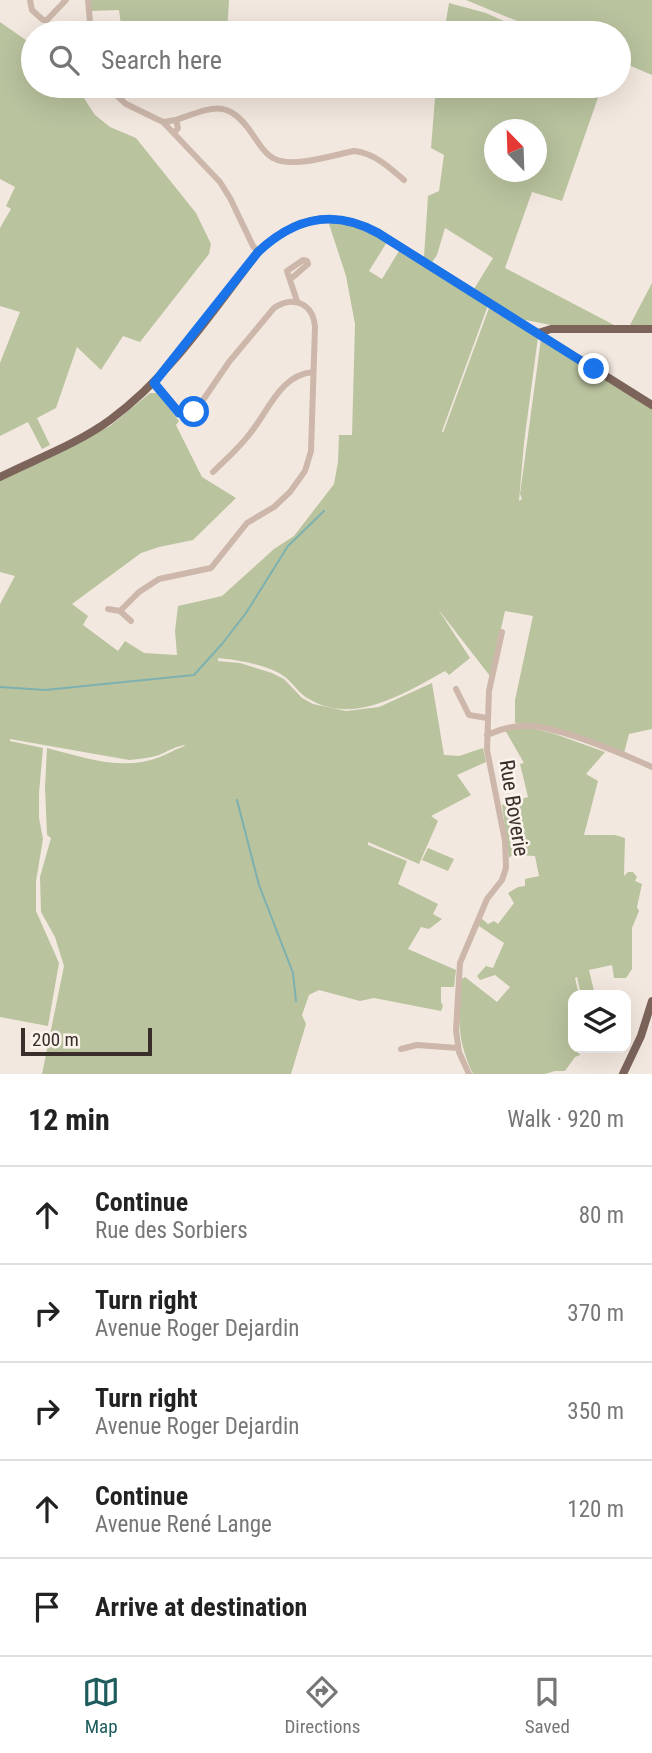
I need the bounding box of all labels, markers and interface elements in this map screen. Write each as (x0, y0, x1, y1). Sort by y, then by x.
search box (21, 21, 631, 98)
icon: search (45, 41, 83, 79)
text: Search here (101, 45, 222, 75)
north arrow (484, 119, 547, 182)
route end (578, 353, 609, 384)
route start (178, 396, 209, 427)
street label: Rue Boverie (495, 758, 534, 858)
map controls (568, 990, 631, 1053)
button: layers (568, 990, 631, 1053)
scale bar (21, 1025, 152, 1057)
text: 200 m (32, 1028, 79, 1051)
text: 12 min (28, 1102, 110, 1137)
text: Walk · 920 m (507, 1106, 624, 1133)
text: Continue (95, 1187, 188, 1217)
icon: ahead (28, 1196, 66, 1234)
text: 80 m (579, 1202, 624, 1229)
text: Rue des Sorbiers (95, 1217, 248, 1244)
text: Turn right (95, 1285, 197, 1315)
icon: right (28, 1294, 66, 1332)
text: 370 m (567, 1300, 624, 1327)
text: Avenue Roger Dejardin (95, 1315, 299, 1342)
text: Turn right (95, 1383, 197, 1413)
icon: right (28, 1392, 66, 1430)
text: 350 m (567, 1398, 624, 1425)
text: Avenue Roger Dejardin (95, 1413, 299, 1440)
text: Continue (95, 1481, 188, 1511)
icon: ahead (28, 1490, 66, 1528)
text: 120 m (567, 1496, 624, 1523)
text: Avenue René Lange (95, 1511, 272, 1538)
icon: arrive (28, 1588, 66, 1626)
text: Arrive at destination (95, 1592, 307, 1622)
tab: Map (82, 1673, 120, 1738)
tab: Directions (284, 1673, 360, 1738)
tab: Saved (525, 1673, 570, 1738)

